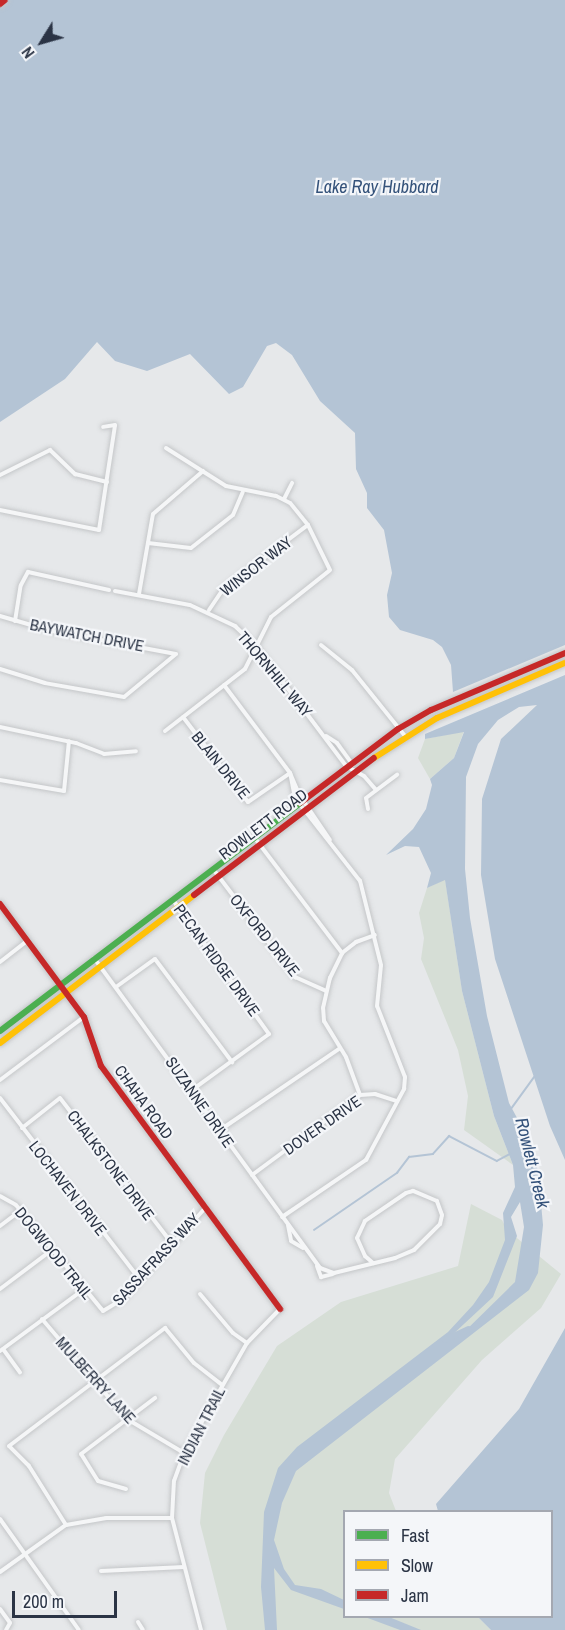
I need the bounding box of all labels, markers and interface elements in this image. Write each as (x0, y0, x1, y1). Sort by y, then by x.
north arrow (12, 12, 72, 72)
text: N (16, 42, 39, 63)
water label: Lake Ray Hubbard (315, 176, 439, 198)
street label: WINSOR WAY (216, 532, 296, 600)
street label: BAYWATCH DRIVE (28, 615, 146, 655)
street label: THORNHILL WAY (233, 627, 317, 721)
street label: BLAIN DRIVE (188, 727, 254, 803)
street label: ROWLETT ROAD (215, 785, 311, 863)
street label: OXFORD DRIVE (226, 890, 304, 980)
street label: PECAN RIDGE DRIVE (170, 900, 264, 1020)
street label: SUZANNE DRIVE (162, 1053, 238, 1151)
street label: CHAHA ROAD (111, 1061, 177, 1143)
street label: DOVER DRIVE (279, 1091, 365, 1159)
street label: CHALKSTONE DRIVE (63, 1106, 159, 1224)
water label: Rowlett Creek (510, 1115, 554, 1211)
street label: LOCHAVEN DRIVE (25, 1137, 111, 1239)
street label: DOGWOOD TRAIL (11, 1203, 97, 1303)
street label: SASSAFRASS WAY (108, 1209, 204, 1309)
street label: MULBERRY LANE (52, 1332, 140, 1428)
street label: INDIAN TRAIL (173, 1384, 229, 1468)
legend (343, 1510, 553, 1618)
text: Fast (401, 1523, 429, 1548)
text: Slow (401, 1553, 433, 1578)
scale bar (15, 1579, 120, 1617)
text: Jam (401, 1583, 429, 1608)
text: 200 m (23, 1589, 64, 1614)

